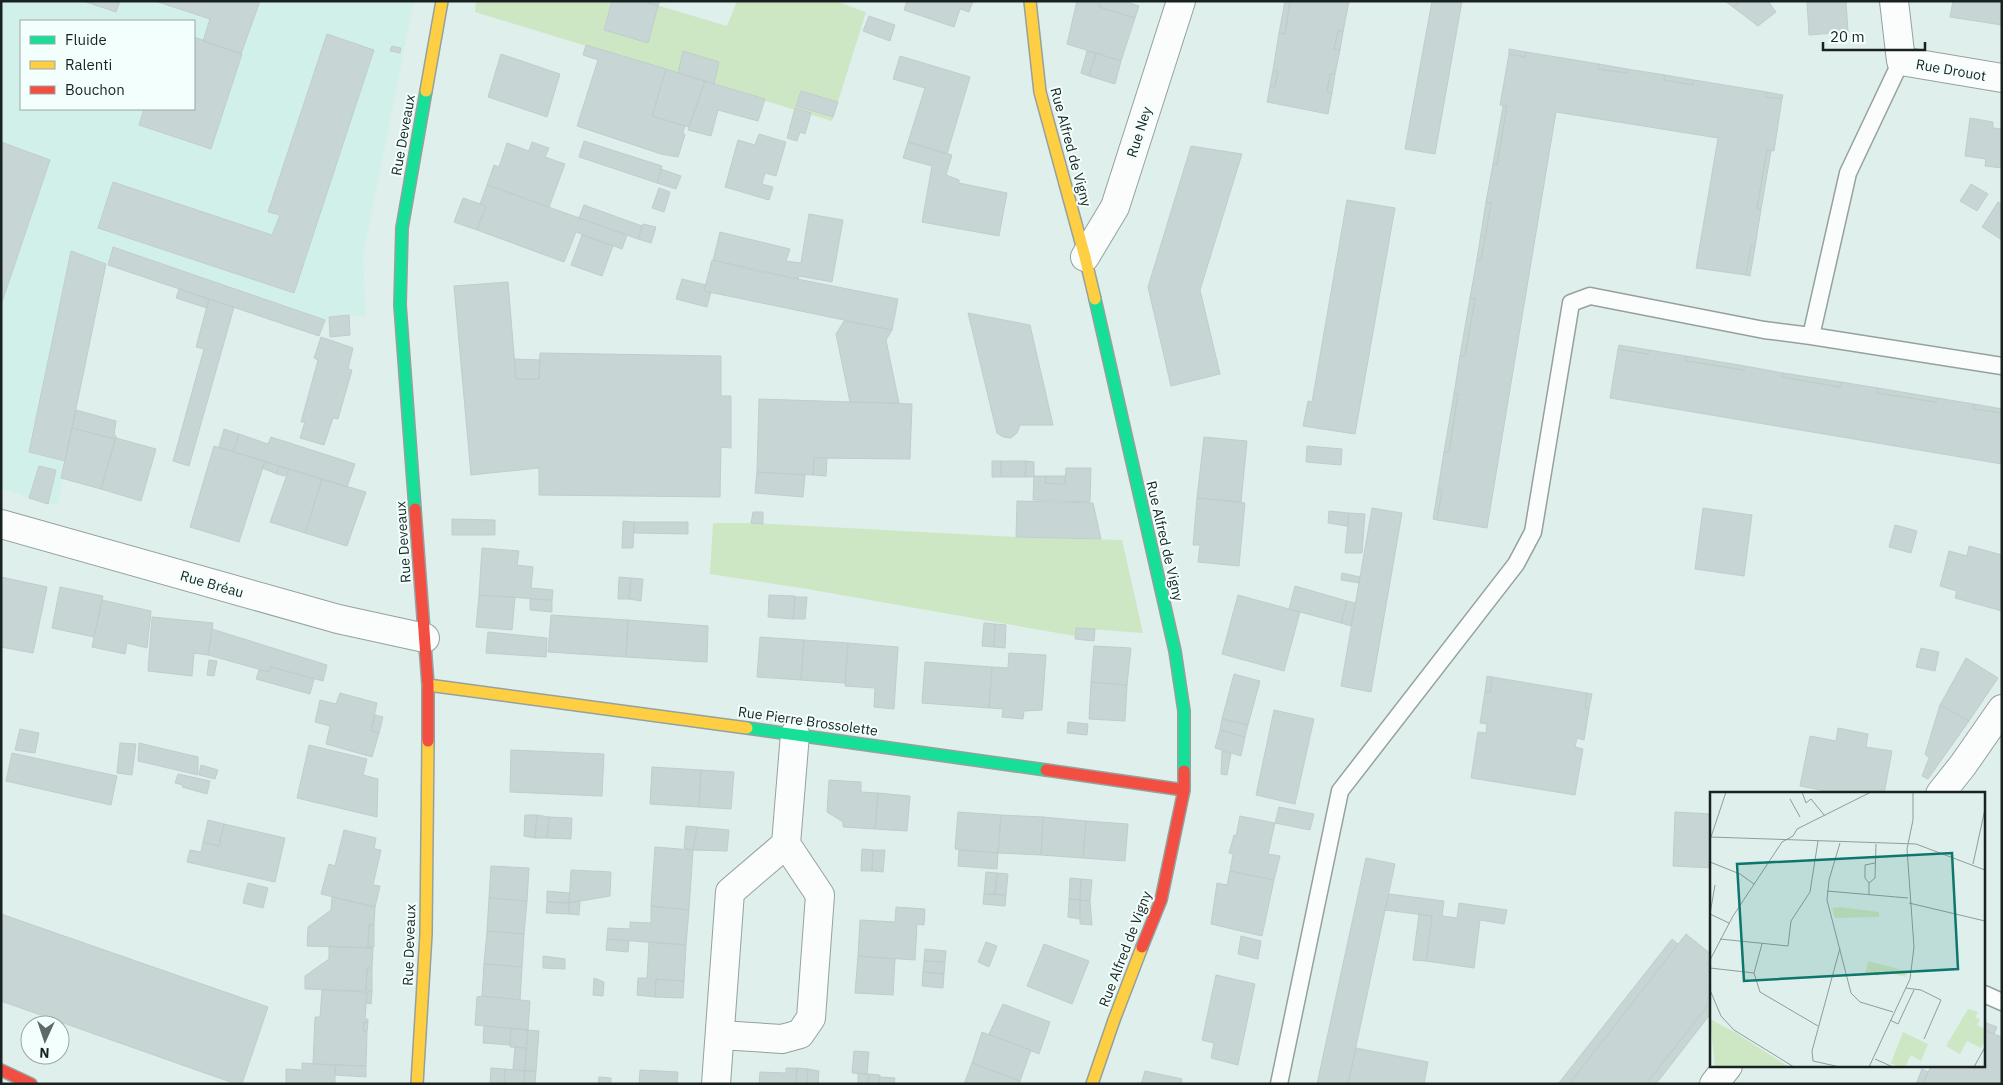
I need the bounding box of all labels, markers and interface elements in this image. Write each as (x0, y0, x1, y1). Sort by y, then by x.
legend (20, 20, 195, 110)
scale bar (1823, 20, 1926, 52)
text: 20 m (1830, 27, 1865, 46)
text: Fluide (65, 30, 107, 49)
text: Ralenti (65, 55, 112, 74)
street label: Rue Drouot (1915, 55, 1988, 85)
text: Bouchon (65, 80, 125, 99)
street label: Rue Alfred de Vigny (1046, 85, 1096, 209)
street label: Rue Deveaux (387, 93, 419, 177)
street label: Rue Ney (1122, 104, 1156, 160)
street label: Rue Alfred de Vigny (1142, 479, 1188, 603)
street label: Rue Deveaux (391, 501, 415, 583)
street label: Rue Bréau (178, 566, 246, 602)
street label: Rue Pierre Brossolette (737, 702, 879, 740)
inset map (1710, 792, 1986, 1068)
street label: Rue Alfred de Vigny (1095, 888, 1155, 1010)
street label: Rue Deveaux (399, 904, 419, 986)
north arrow (20, 1015, 70, 1065)
text: N (39, 1044, 50, 1062)

